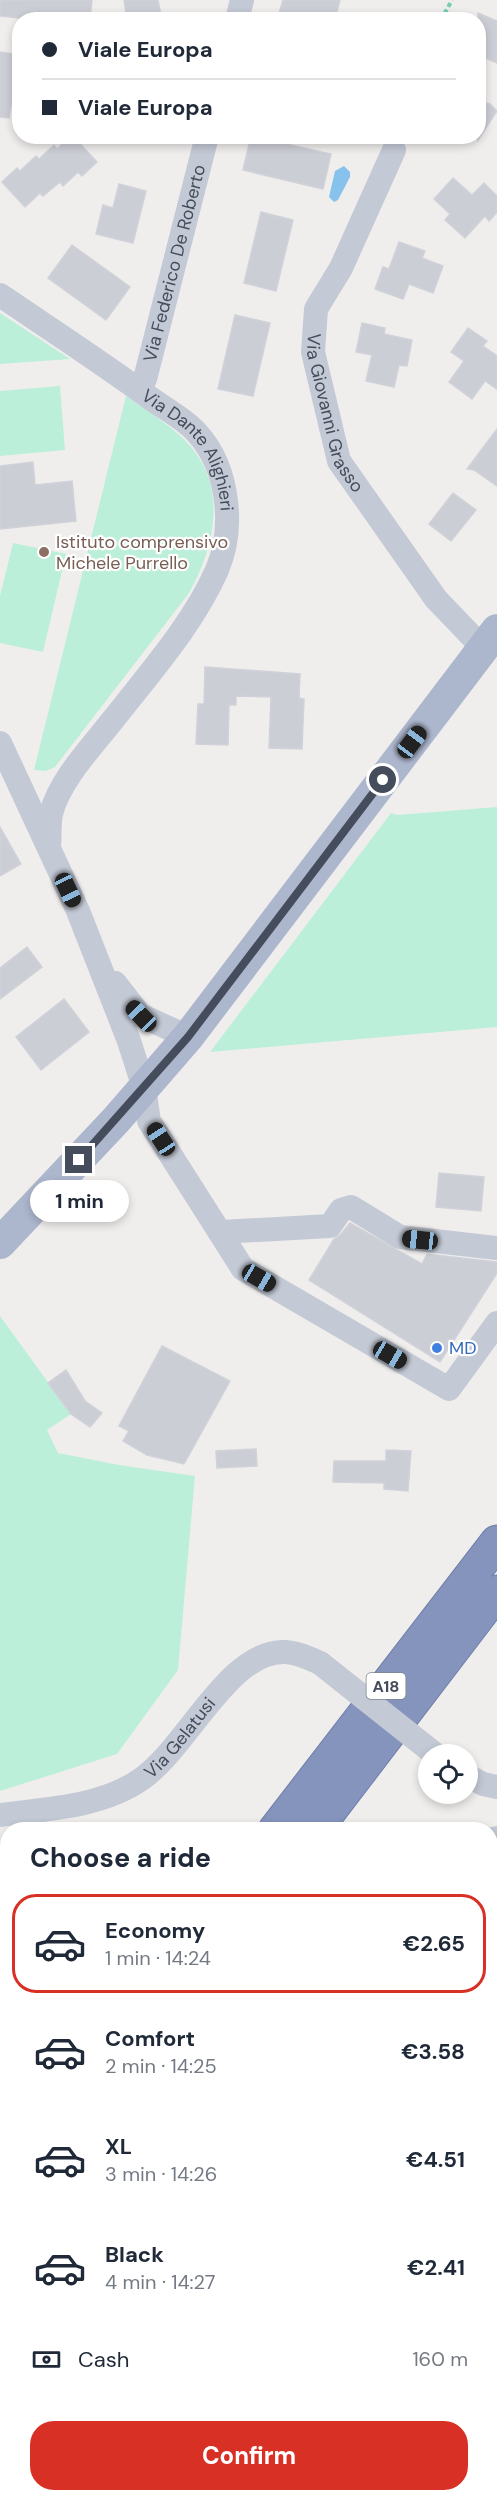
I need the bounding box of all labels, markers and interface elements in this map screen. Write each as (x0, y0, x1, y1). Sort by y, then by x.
text: Viale Europa (78, 35, 213, 64)
text: Viale Europa (78, 93, 213, 122)
street label: Via Federico De Roberto (138, 162, 211, 364)
street label: Via Giovanni Grasso (301, 332, 369, 497)
street label: Via Dante Alighieri (137, 384, 239, 512)
place label: Istituto comprensivo Michele Purrello (56, 530, 228, 575)
marker: Istituto comprensivo Michele Purrello (37, 545, 51, 559)
car (394, 722, 430, 762)
route start (369, 766, 396, 793)
car (52, 870, 84, 910)
car (122, 997, 160, 1035)
car (144, 1119, 178, 1159)
route end (65, 1146, 92, 1173)
callout: 1 min (29, 1181, 128, 1223)
text: 1 min (55, 1188, 104, 1214)
car (401, 1229, 439, 1251)
car (239, 1261, 279, 1295)
place label: MD (449, 1336, 477, 1360)
car (370, 1338, 410, 1372)
marker: MD (430, 1341, 444, 1355)
road number: A18 (366, 1673, 406, 1699)
street label: Via Gelatusi (139, 1692, 221, 1784)
map controls (418, 1744, 478, 1804)
button: locate (418, 1744, 478, 1804)
text: Choose a ride (30, 1840, 211, 1875)
text: Economy (105, 1916, 205, 1945)
icon: car (33, 1917, 87, 1971)
text: €2.65 (403, 1929, 465, 1958)
text: 1 min · 14:24 (105, 1945, 211, 1971)
text: Comfort (105, 2024, 195, 2053)
icon: car (33, 2025, 87, 2079)
text: €3.58 (401, 2037, 465, 2066)
text: 2 min · 14:25 (105, 2053, 217, 2079)
text: XL (105, 2132, 132, 2161)
icon: car (33, 2133, 87, 2187)
text: €4.51 (406, 2145, 465, 2174)
text: 3 min · 14:26 (105, 2161, 217, 2187)
text: Black (105, 2240, 164, 2269)
icon: car (33, 2241, 87, 2295)
text: €2.41 (407, 2253, 465, 2282)
text: 4 min · 14:27 (105, 2269, 215, 2295)
icon: cash (30, 2343, 63, 2376)
text: Cash (78, 2345, 129, 2374)
text: 160 m (412, 2346, 468, 2372)
button: Confirm (30, 2421, 468, 2490)

